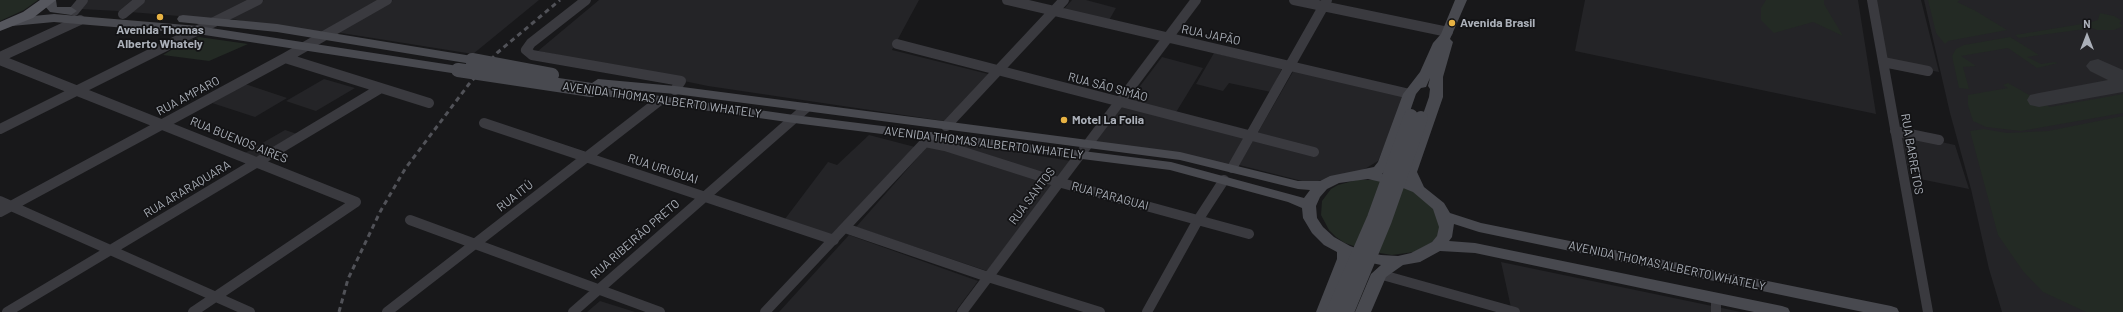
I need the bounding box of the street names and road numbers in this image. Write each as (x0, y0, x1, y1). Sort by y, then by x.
street label: RUA JAPÃO (1180, 22, 1242, 48)
street label: RUA SÃO SIMÃO (1067, 69, 1149, 105)
street label: RUA AMPARO (154, 73, 222, 119)
street label: AVENIDA THOMAS ALBERTO WHATELY (562, 79, 762, 121)
street label: RUA BARRETOS (1898, 112, 1926, 196)
street label: RUA BUENOS AIRES (188, 114, 290, 166)
street label: AVENIDA THOMAS ALBERTO WHATELY (884, 124, 1084, 162)
street label: RUA URUGUAI (626, 151, 700, 187)
street label: RUA ARARAQUARA (141, 157, 233, 221)
street label: RUA SANTOS (1006, 165, 1058, 227)
street label: RUA ITÚ (494, 177, 536, 215)
street label: RUA PARAGUAI (1070, 179, 1150, 213)
street label: RUA RIBEIRÃO PRETO (588, 196, 682, 282)
street label: AVENIDA THOMAS ALBERTO WHATELY (1567, 238, 1767, 294)

